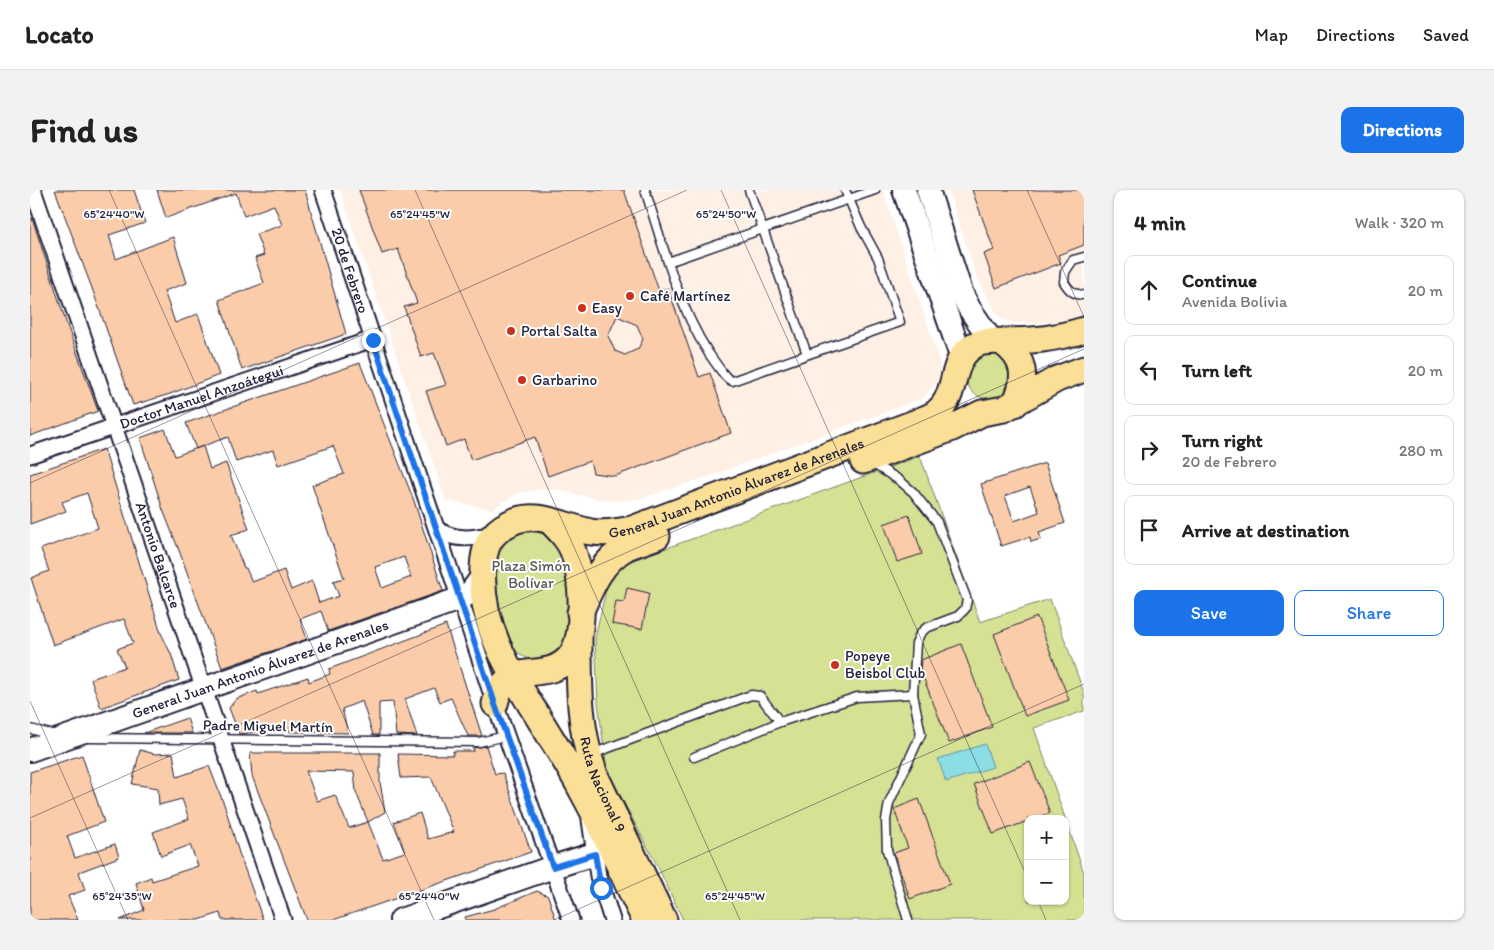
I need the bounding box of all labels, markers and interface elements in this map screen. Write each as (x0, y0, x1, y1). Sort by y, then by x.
text: Locato (25, 20, 94, 49)
text: Map (1255, 24, 1288, 46)
text: Directions (1316, 24, 1395, 46)
text: Saved (1423, 24, 1469, 46)
button: Directions (1341, 107, 1464, 153)
text: Find us (30, 109, 138, 151)
text: 65°24'40"W (83, 207, 145, 221)
text: 65°24'45"W (390, 207, 450, 221)
text: 65°24'50"W (696, 207, 756, 221)
text: 4 min (1134, 210, 1186, 235)
text: Walk · 320 m (1355, 213, 1444, 232)
street label: 20 de Febrero (327, 226, 373, 316)
text: Continue (1182, 269, 1257, 292)
icon: ahead (1135, 276, 1163, 304)
text: 20 m (1408, 281, 1443, 300)
place label: Café Martínez (640, 287, 731, 305)
marker: Café Martínez (624, 290, 636, 302)
text: Avenida Bolivia (1182, 292, 1287, 311)
place label: Easy (592, 299, 622, 317)
marker: Easy (576, 302, 588, 314)
place label: Portal Salta (521, 322, 597, 340)
marker: Portal Salta (505, 325, 517, 337)
route end (362, 329, 385, 352)
icon: left (1135, 356, 1163, 384)
text: Turn left (1182, 359, 1252, 382)
street label: Doctor Manuel Anzoátegui (117, 361, 286, 433)
text: 20 m (1408, 361, 1443, 380)
place label: Garbarino (532, 371, 597, 389)
marker: Garbarino (516, 374, 528, 386)
text: Turn right (1182, 429, 1263, 452)
street label: General Juan Antonio Álvarez de Arenales (608, 434, 867, 542)
icon: right (1135, 436, 1163, 464)
text: 280 m (1399, 441, 1443, 460)
text: 20 de Febrero (1182, 452, 1277, 471)
street label: Antonio Balcarce (132, 500, 185, 611)
icon: arrive (1135, 516, 1163, 544)
text: Arrive at destination (1182, 519, 1349, 542)
park label: Plaza Simón Bolívar (491, 557, 571, 592)
button: Save (1134, 590, 1284, 636)
button: Share (1294, 590, 1444, 636)
street label: General Juan Antonio Álvarez de Arenales (130, 615, 391, 722)
place label: Popeye Beisbol Club (845, 647, 926, 682)
marker: Popeye Beisbol Club (829, 659, 841, 671)
street label: Padre Miguel Martín (203, 716, 334, 736)
street label: Ruta Nacional 9 (576, 735, 630, 835)
map controls (1024, 815, 1069, 905)
button: + (1024, 815, 1069, 860)
button: − (1024, 860, 1069, 905)
route start (590, 877, 613, 900)
text: 65°24'35"W (92, 889, 152, 903)
text: 65°24'40"W (398, 889, 460, 903)
text: 65°24'45"W (705, 889, 765, 903)

